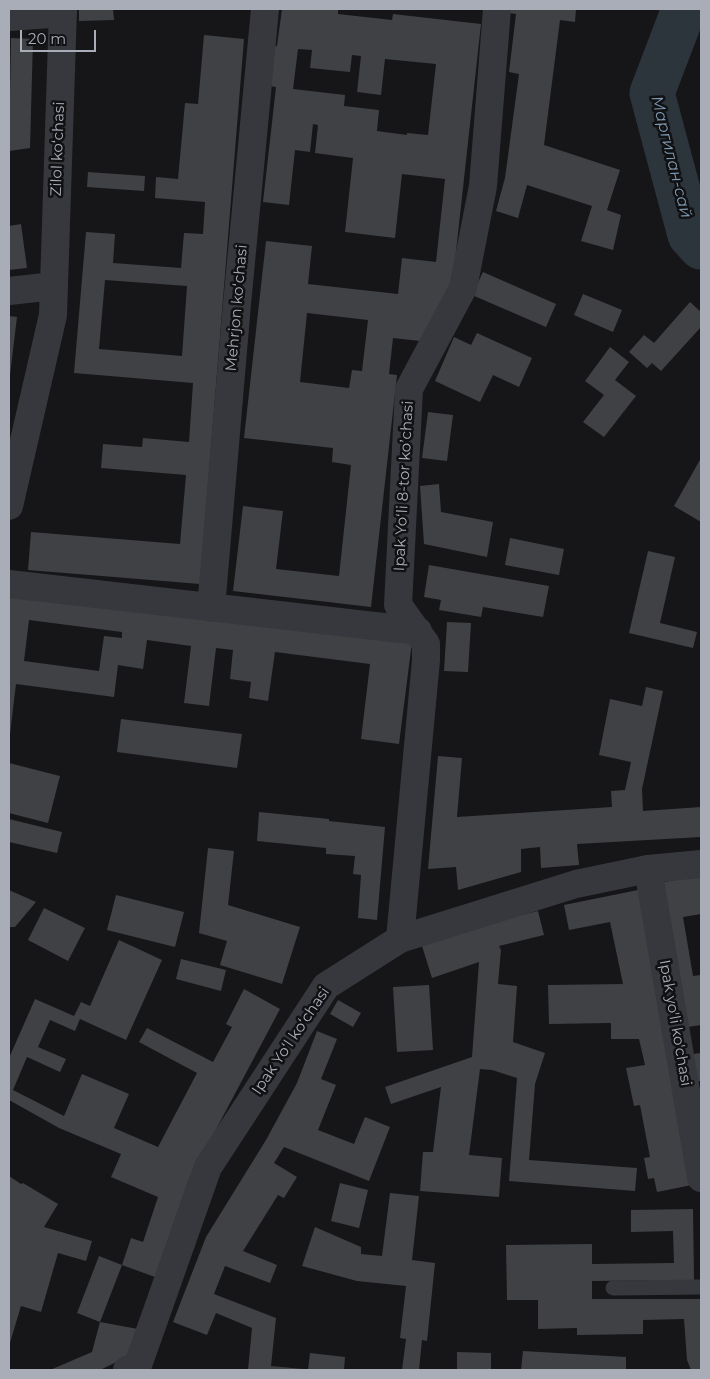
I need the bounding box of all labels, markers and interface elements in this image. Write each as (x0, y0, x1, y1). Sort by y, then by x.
scale bar (22, 20, 99, 52)
text: 20 m (28, 29, 66, 48)
water label: Маргилан-сай (647, 94, 695, 220)
street label: Zilol ko‘chasi (47, 101, 69, 197)
street label: Mehrjon koʻchasi (222, 244, 252, 372)
street label: Ipak Yoʻli 8-tor koʼchasi (391, 400, 417, 572)
street label: Ipak yo'li ko'chasi (655, 958, 695, 1088)
street label: Ipak Yoʻl koʻchasi (248, 984, 334, 1098)

